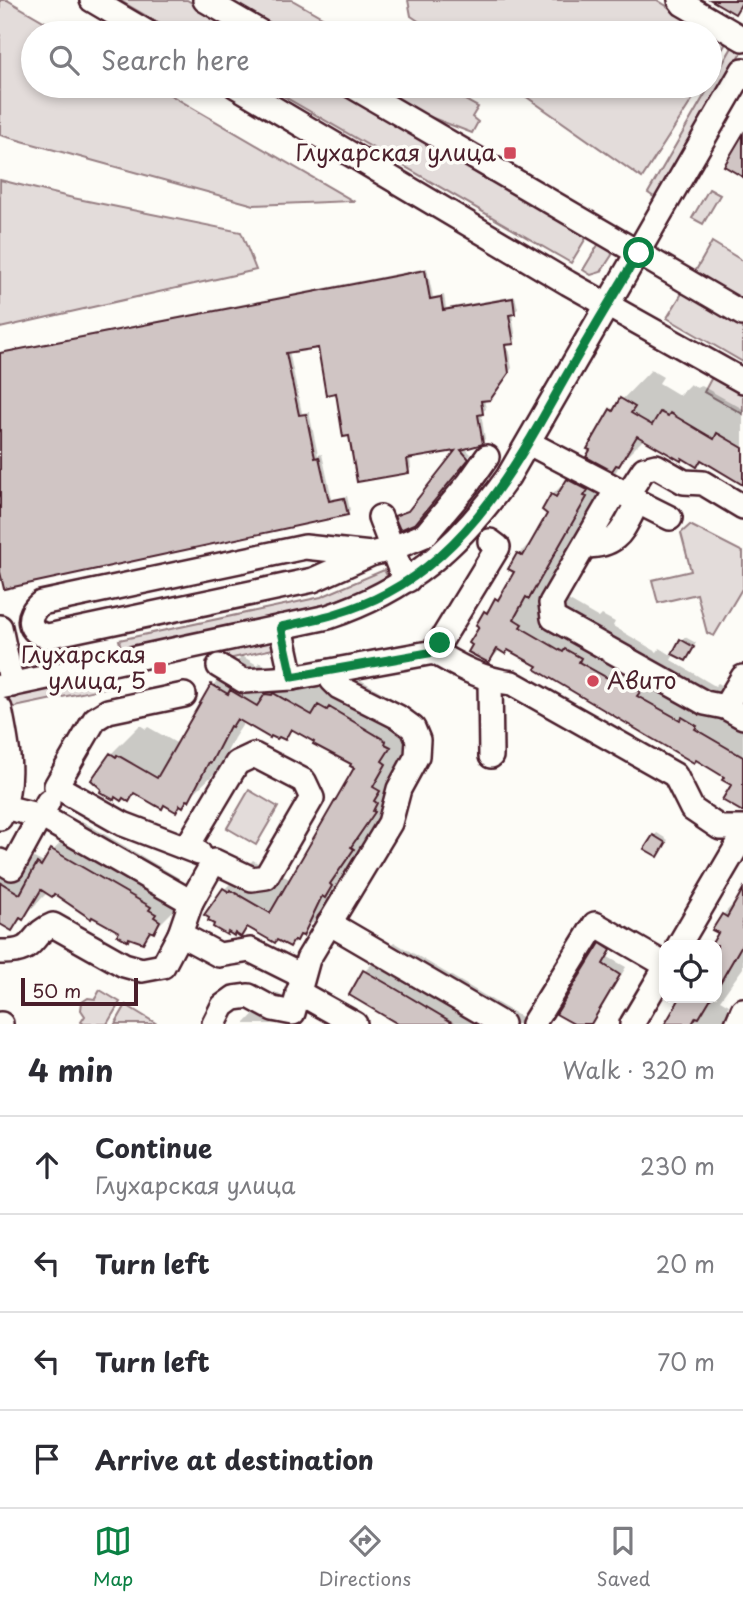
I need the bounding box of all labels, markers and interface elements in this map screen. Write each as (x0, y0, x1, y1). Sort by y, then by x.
search box (21, 21, 722, 98)
text: Search here (101, 40, 250, 79)
icon: search (45, 41, 83, 79)
place label: Глухарская улица (296, 134, 497, 169)
marker: Глухарская улица (502, 145, 518, 161)
route start (623, 237, 654, 268)
route end (424, 627, 455, 658)
place label: Глухарская улица, 5 (21, 636, 146, 697)
marker: Глухарская улица, 5 (152, 660, 168, 676)
place label: Авито (607, 662, 676, 697)
marker: Авито (585, 673, 601, 689)
map controls (659, 940, 722, 1003)
button: locate (659, 940, 722, 1003)
scale bar (21, 975, 138, 1007)
text: 50 m (32, 976, 81, 1004)
text: 4 min (28, 1047, 114, 1092)
text: Walk · 320 m (562, 1052, 715, 1087)
text: Continue (95, 1128, 212, 1167)
icon: ahead (28, 1146, 66, 1184)
text: 230 m (640, 1148, 715, 1183)
text: Глухарская улица (95, 1167, 295, 1202)
icon: left (28, 1244, 66, 1282)
text: Turn left (95, 1244, 210, 1283)
text: 20 m (656, 1246, 715, 1281)
icon: left (28, 1342, 66, 1380)
text: Turn left (95, 1342, 210, 1381)
text: 70 m (657, 1344, 715, 1379)
icon: arrive (28, 1440, 66, 1478)
text: Arrive at destination (95, 1440, 374, 1479)
tab: Map (93, 1522, 133, 1592)
tab: Directions (319, 1522, 411, 1592)
tab: Saved (596, 1522, 650, 1592)

